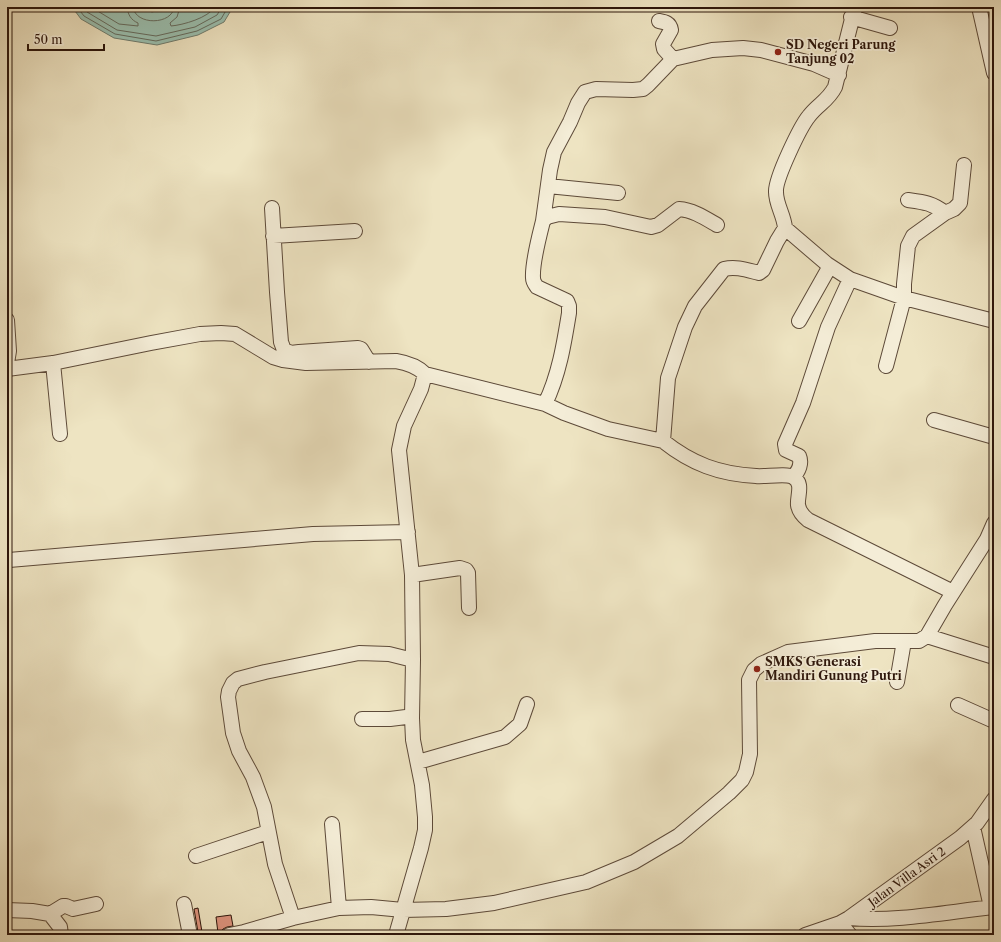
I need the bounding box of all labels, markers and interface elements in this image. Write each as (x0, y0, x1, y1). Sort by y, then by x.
scale bar (28, 26, 104, 52)
text: 50 m (34, 32, 63, 47)
place label: SD Negeri Parung Tanjung 02 (786, 37, 897, 66)
marker: SD Negeri Parung Tanjung 02 (773, 47, 783, 57)
place label: SMKS Generasi Mandiri Gunung Putri (765, 654, 903, 683)
marker: SMKS Generasi Mandiri Gunung Putri (752, 664, 762, 674)
street label: Jalan Villa Asri 2 (864, 843, 948, 911)

